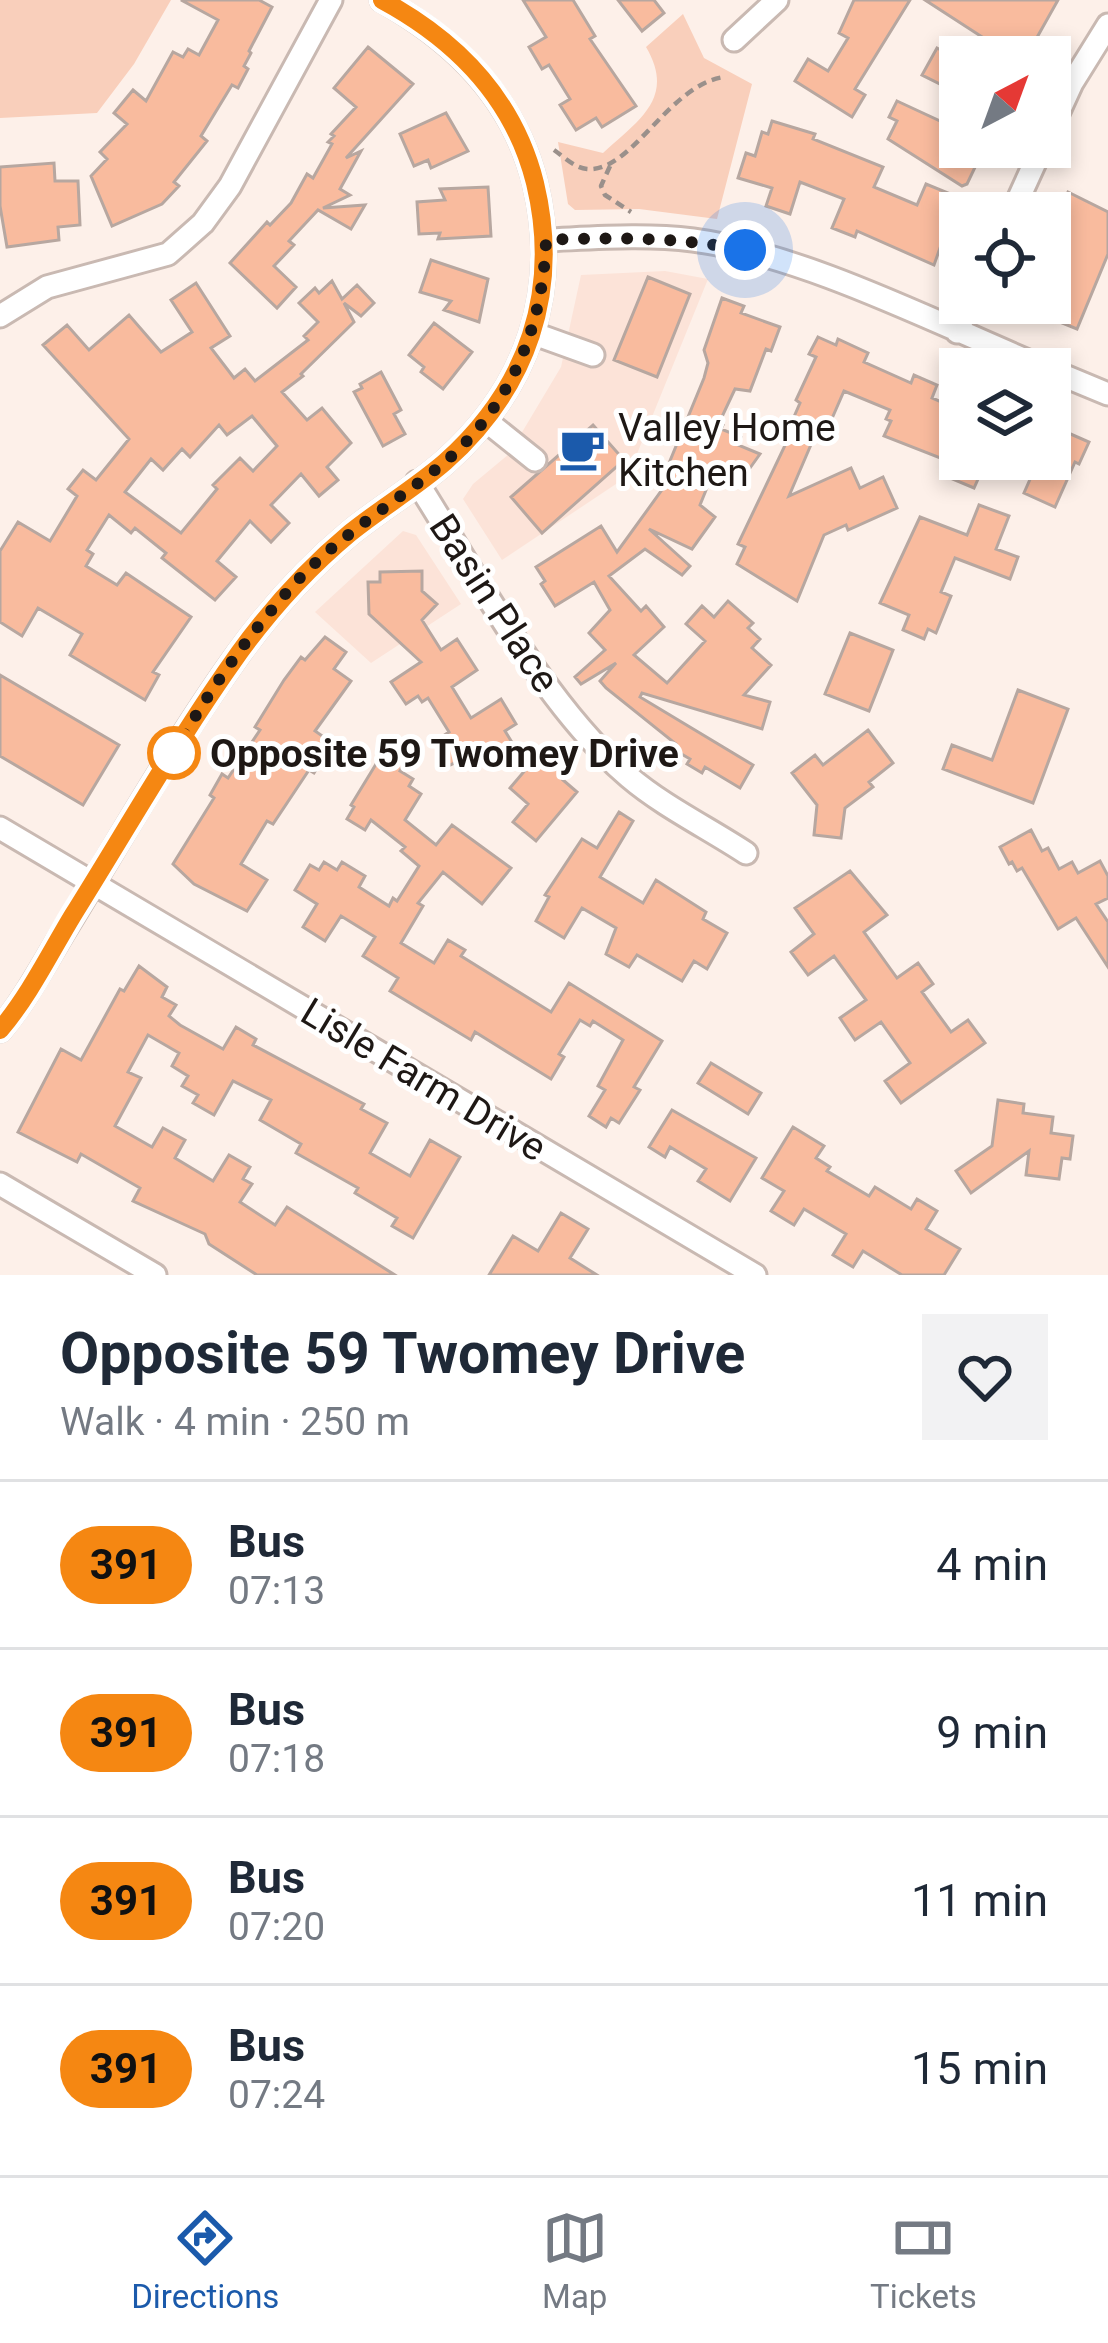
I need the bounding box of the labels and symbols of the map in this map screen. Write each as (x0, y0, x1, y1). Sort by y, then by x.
north arrow (939, 36, 1071, 168)
your location (715, 220, 775, 280)
place label: Valley Home Kitchen (618, 405, 836, 496)
cafe icon: Valley Home Kitchen (557, 424, 607, 474)
street label: Basin Place (420, 506, 569, 701)
marker: Opposite 59 Twomey Drive (149, 728, 199, 778)
place label: Opposite 59 Twomey Drive (210, 731, 679, 777)
street label: Lisle Farm Drive (293, 989, 554, 1171)

